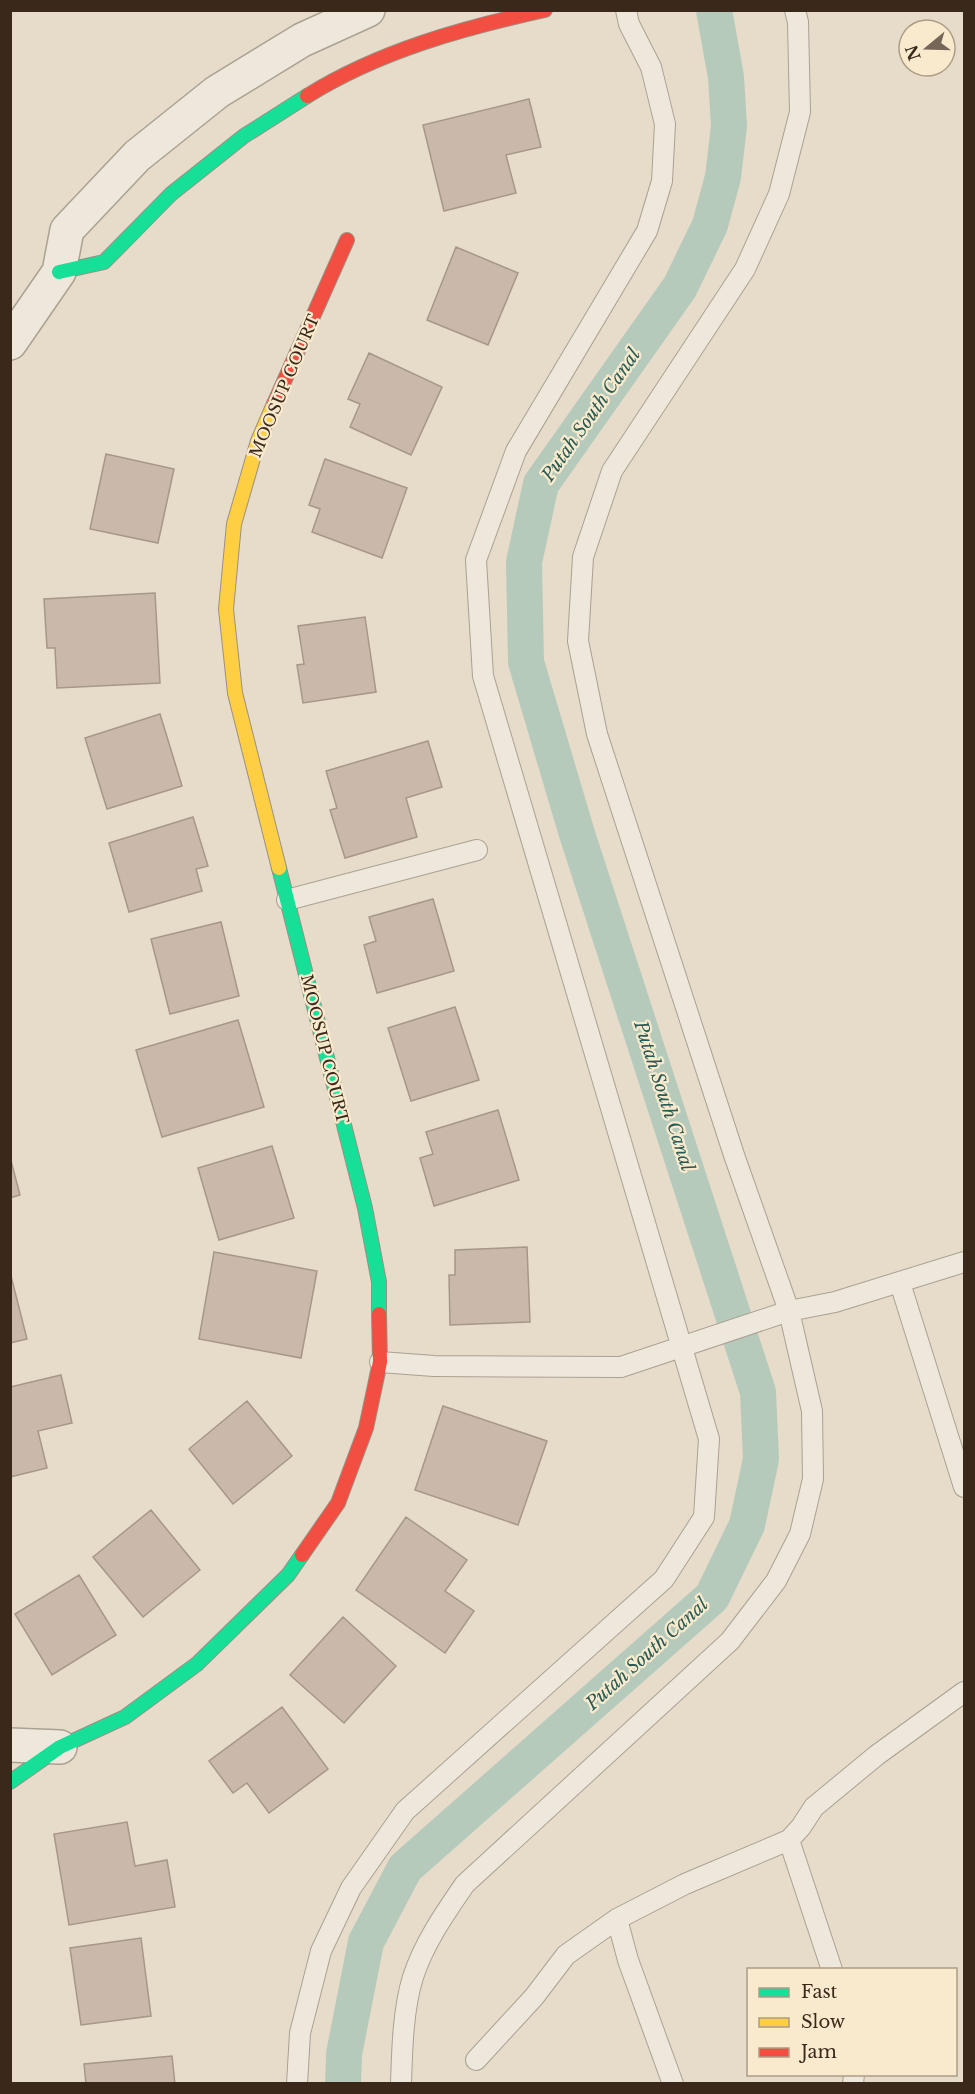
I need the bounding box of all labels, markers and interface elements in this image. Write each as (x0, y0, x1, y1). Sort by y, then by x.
north arrow (897, 18, 957, 78)
text: N (901, 43, 925, 63)
street label: MOOSUP COURT (245, 311, 323, 460)
water label: Putah South Canal (536, 344, 645, 486)
street label: MOOSUP COURT (297, 972, 353, 1126)
water label: Putah South Canal (629, 1017, 699, 1174)
water label: Putah South Canal (581, 1593, 713, 1715)
legend (747, 1968, 957, 2076)
text: Fast (801, 1981, 838, 2003)
text: Slow (801, 2011, 846, 2033)
text: Jam (799, 2041, 837, 2063)

